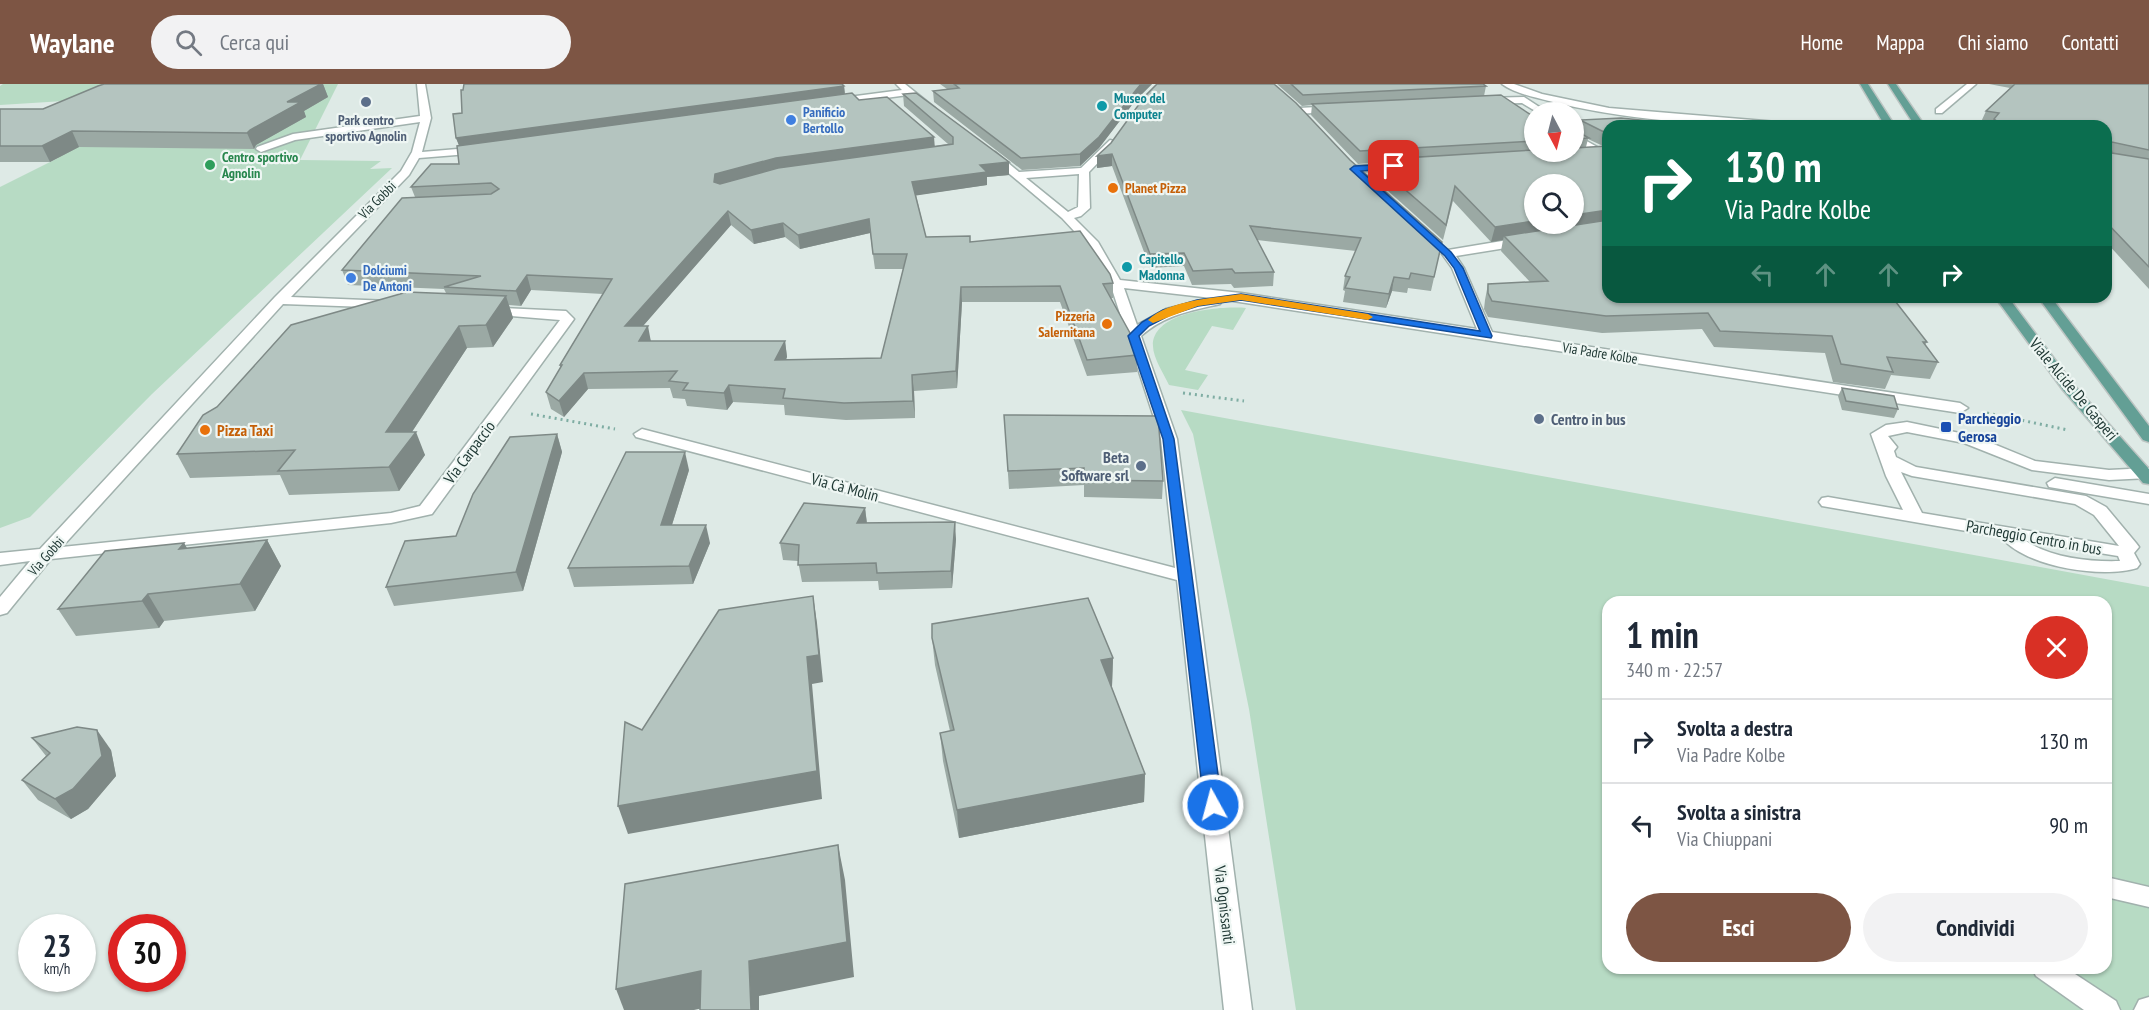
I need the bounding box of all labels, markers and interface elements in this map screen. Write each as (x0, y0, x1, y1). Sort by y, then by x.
search box (151, 15, 571, 69)
text: Waylane (30, 24, 115, 61)
icon: search (172, 26, 205, 59)
text: Cerca qui (220, 28, 289, 56)
text: Home (1801, 29, 1843, 56)
text: Mappa (1876, 29, 1925, 56)
text: Chi siamo (1958, 29, 2028, 56)
text: Contatti (2061, 29, 2119, 56)
place label: Museo del Computer (1114, 89, 1166, 123)
marker: Park centro sportivo Agnolin (359, 95, 373, 109)
marker: Museo del Computer (1095, 99, 1109, 113)
north arrow (1524, 102, 1584, 162)
map controls (1524, 102, 1584, 234)
place label: Panificio Bertollo (803, 103, 845, 137)
place label: Park centro sportivo Agnolin (325, 111, 407, 145)
marker: Panificio Bertollo (784, 113, 798, 127)
text: 130 m (1725, 139, 1822, 194)
pin (1368, 140, 1419, 191)
icon: right (1626, 144, 1704, 222)
place label: Centro sportivo Agnolin (221, 148, 298, 182)
icon: arrive (1377, 149, 1410, 182)
marker: Centro sportivo Agnolin (203, 158, 217, 172)
button: search (1524, 174, 1584, 234)
street label: Via Gobbi (354, 177, 400, 223)
place label: Planet Pizza (1125, 179, 1187, 197)
marker: Planet Pizza (1106, 181, 1120, 195)
text: Via Padre Kolbe (1725, 192, 1871, 226)
place label: Capitello Madonna (1139, 250, 1185, 284)
icon: left (1746, 258, 1779, 291)
icon: ahead (1809, 258, 1842, 291)
icon: ahead (1872, 258, 1905, 291)
icon: right (1935, 258, 1968, 291)
marker: Capitello Madonna (1120, 260, 1134, 274)
place label: Dolciumi De Antoni (363, 261, 412, 295)
marker: Dolciumi De Antoni (344, 271, 358, 285)
place label: Pizzeria Salernitana (1038, 307, 1095, 341)
marker: Pizzeria Salernitana (1100, 317, 1114, 331)
street label: Viale Alcide De Gasperi (2025, 333, 2123, 444)
street label: Via Padre Kolbe (1560, 338, 1639, 368)
place label: Parcheggio Gerosa (1958, 408, 2021, 446)
place label: Centro in bus (1551, 409, 1626, 429)
marker: Centro in bus (1532, 412, 1546, 426)
street label: Via Carpaccio (438, 417, 499, 488)
place label: Pizza Taxi (217, 420, 274, 440)
marker: Parcheggio Gerosa (1939, 420, 1953, 434)
marker: Pizza Taxi (198, 423, 212, 437)
place label: Beta Software srl (1061, 447, 1129, 485)
marker: Beta Software srl (1134, 459, 1148, 473)
street label: Via Cà Molin (808, 468, 881, 506)
street label: Parcheggio Centro in bus (1965, 515, 2103, 559)
street label: Via Gobbi (23, 533, 68, 580)
text: 1 min (1626, 611, 1699, 658)
button: close (2025, 616, 2088, 679)
text: 340 m · 22:57 (1626, 657, 1723, 683)
text: Svolta a destra (1677, 714, 1793, 742)
icon: right (1626, 725, 1659, 758)
text: 130 m (2039, 727, 2088, 755)
text: Via Padre Kolbe (1677, 742, 1785, 768)
position arrow (1181, 773, 1245, 837)
text: Svolta a sinistra (1677, 798, 1801, 826)
icon: left (1626, 809, 1659, 842)
text: 90 m (2049, 811, 2088, 839)
text: Via Chiuppani (1677, 826, 1772, 852)
street label: Via Ognissanti (1210, 864, 1240, 945)
button: Esci (1626, 893, 1851, 962)
button: Condividi (1863, 893, 2088, 962)
speed limit sign: 30 (108, 914, 186, 992)
text: 23 (43, 926, 71, 965)
text: km/h (44, 959, 70, 978)

